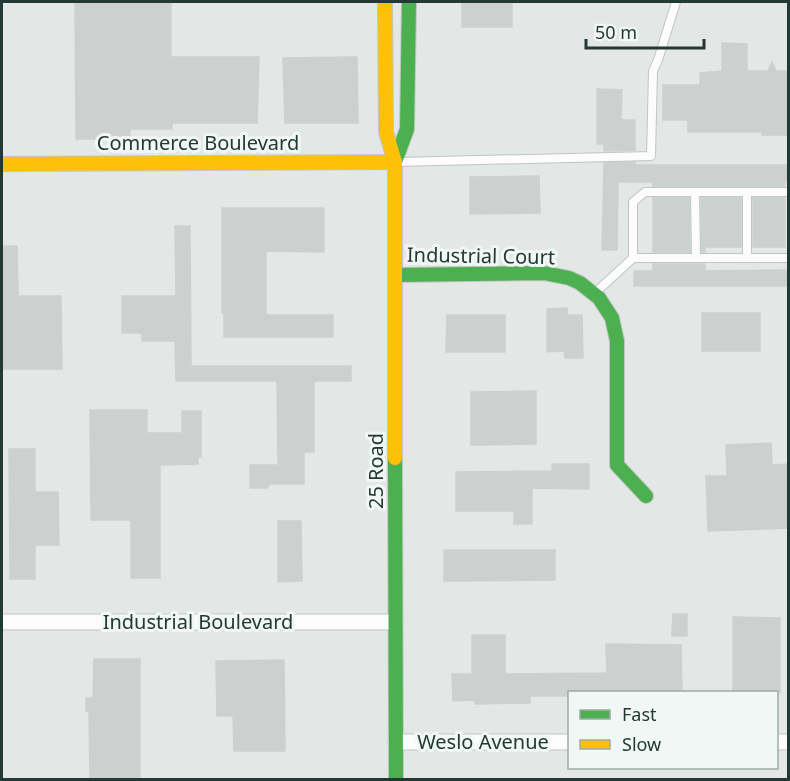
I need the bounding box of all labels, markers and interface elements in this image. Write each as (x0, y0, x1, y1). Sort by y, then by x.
scale bar (586, 12, 704, 50)
text: 50 m (595, 20, 637, 44)
street label: Commerce Boulevard (97, 129, 299, 156)
street label: Industrial Court (407, 241, 555, 270)
street label: 25 Road (362, 433, 389, 509)
street label: Industrial Boulevard (103, 608, 293, 635)
legend (568, 691, 778, 769)
text: Fast (622, 702, 657, 726)
street label: Weslo Avenue (417, 728, 549, 755)
text: Slow (622, 732, 661, 756)

